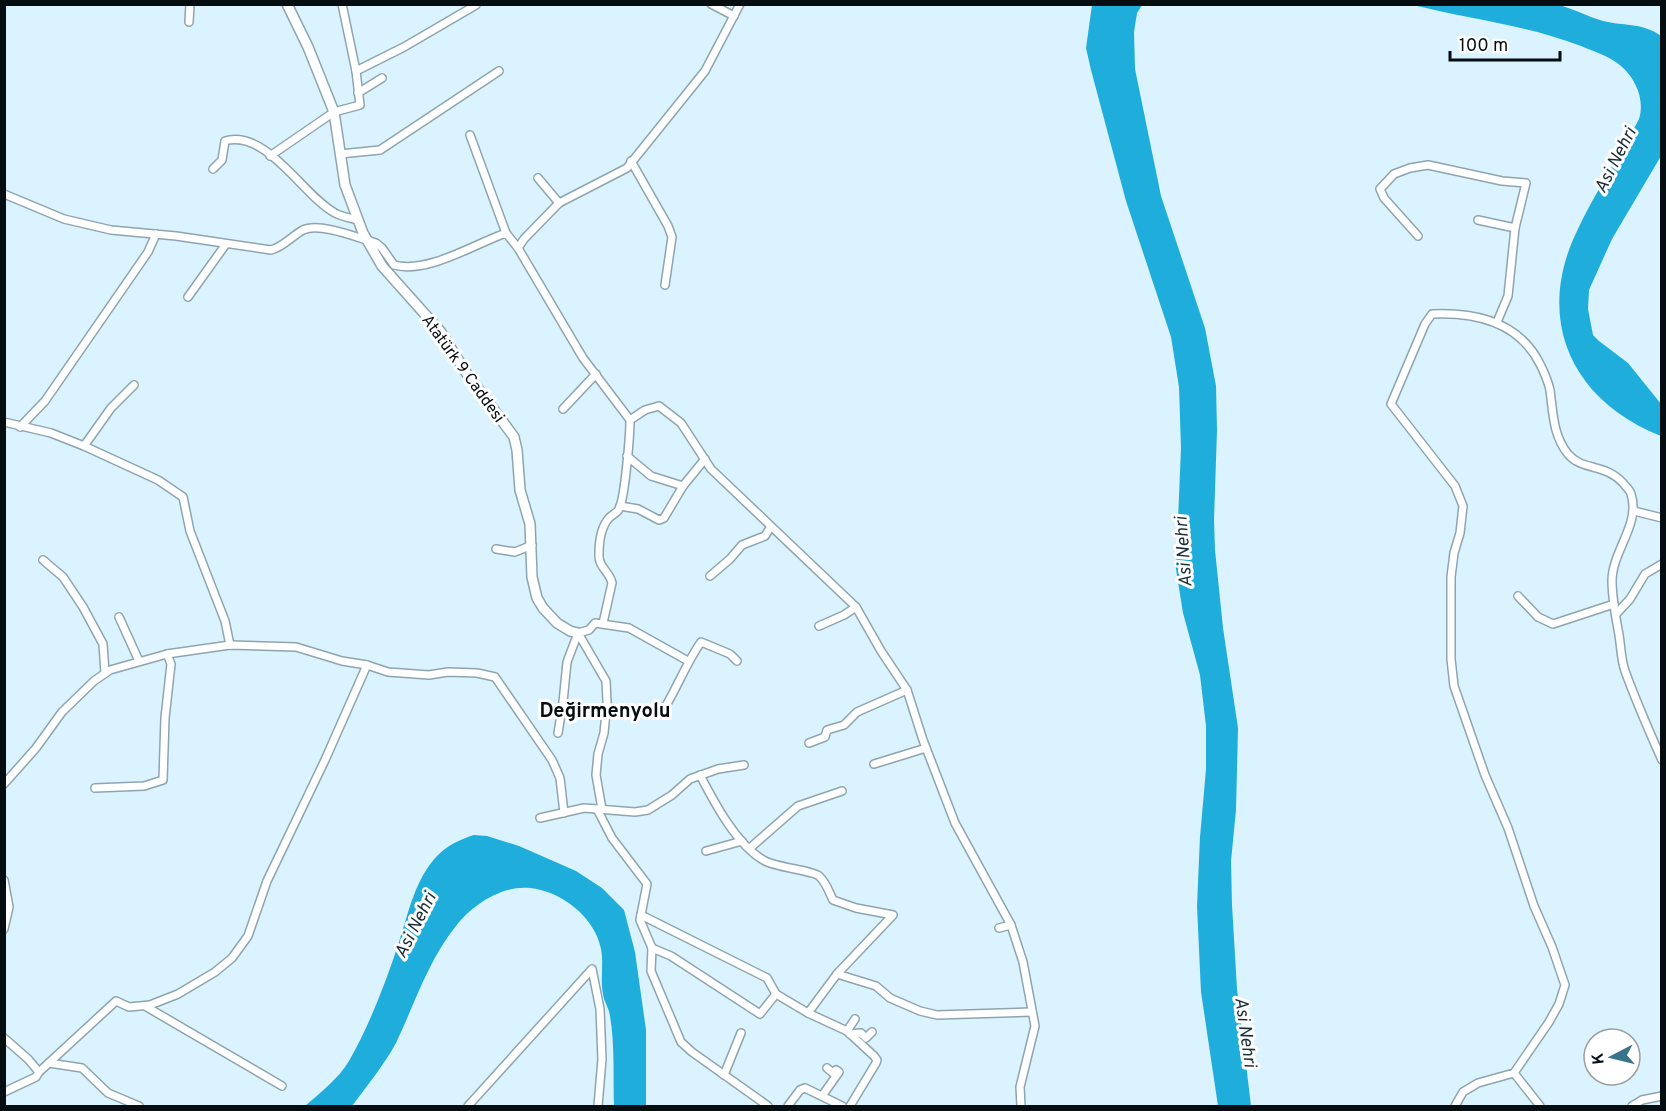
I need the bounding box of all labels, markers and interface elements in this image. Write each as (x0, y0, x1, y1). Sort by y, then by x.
scale bar (1450, 24, 1560, 62)
text: 100 m (1459, 35, 1508, 58)
water label: Asi Nehri (1590, 123, 1643, 197)
street label: Atatürk 9 Caddesi (417, 311, 508, 427)
water label: Asi Nehri (1170, 514, 1198, 588)
district label: Değirmenyolu (539, 699, 671, 725)
water label: Asi Nehri (390, 888, 443, 962)
water label: Asi Nehri (1228, 996, 1261, 1070)
north arrow (1582, 1027, 1642, 1087)
text: K (1588, 1052, 1610, 1065)

